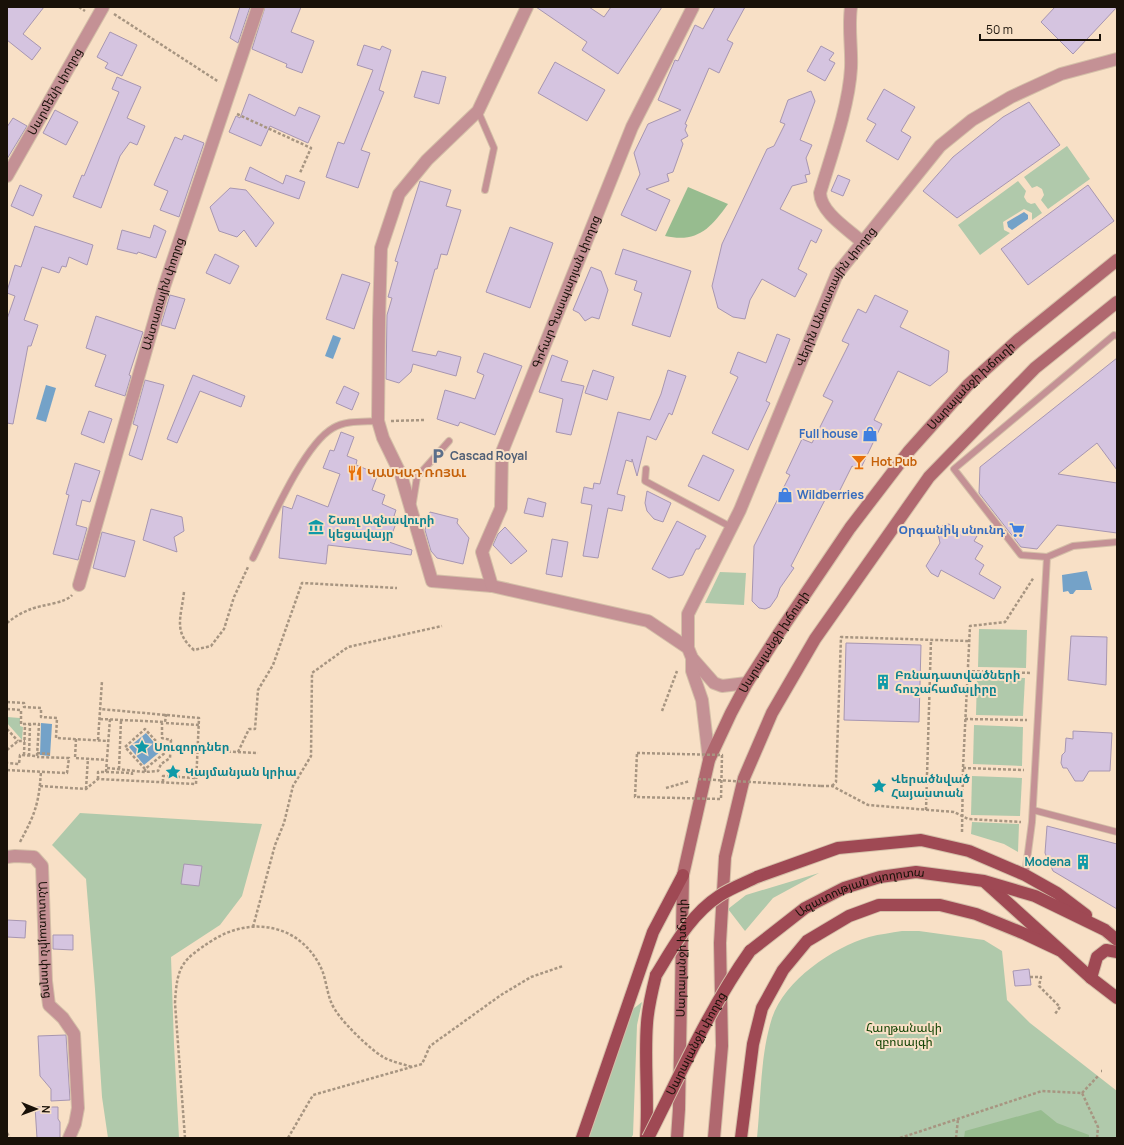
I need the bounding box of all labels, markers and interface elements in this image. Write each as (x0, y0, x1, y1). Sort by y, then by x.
scale bar (980, 16, 1100, 42)
text: 50 m (986, 21, 1013, 38)
street label: Սարմենի փողոց (23, 45, 86, 138)
street label: Գոհար Գասպարյան փողոց (527, 212, 604, 371)
street label: Վերին Անտառային փողոց (791, 223, 880, 369)
street label: Անտառային փողոց (137, 235, 188, 352)
street label: Սարալանջի խճուղի (923, 338, 1019, 434)
place label: Full house (799, 425, 858, 442)
shop icon: Full house (861, 425, 879, 443)
parking icon: Cascad Royal (429, 447, 447, 465)
place label: Cascad Royal (450, 447, 528, 464)
bar icon: Hot Pub (850, 453, 868, 471)
place label: Hot Pub (871, 453, 917, 470)
restaurant icon: ԿԱՍԿԱԴ ՌՈՅԱԼ (346, 464, 364, 482)
place label: ԿԱՍԿԱԴ ՌՈՅԱԼ (367, 464, 467, 481)
shop icon: Wildberries (776, 486, 794, 504)
place label: Wildberries (797, 486, 864, 503)
place label: Շառլ Ազնավուրի կեցավայր (328, 511, 435, 542)
museum icon: Շառլ Ազնավուրի կեցավայր (307, 518, 325, 536)
place label: Օրգանիկ սնունդ (898, 521, 1005, 538)
supermarket icon: Օրգանիկ սնունդ (1008, 521, 1026, 539)
street label: Սարալանջի խճուղի (734, 587, 813, 696)
place label: Բռնադատվածների հուշահամալիրը (895, 666, 1021, 697)
building icon: Բռնադատվածների հուշահամալիրը (874, 673, 892, 691)
place icon: Սուզորդներ (133, 738, 151, 756)
place label: Սուզորդներ (154, 738, 229, 755)
place icon: Կայմանյան կրիա (164, 763, 182, 781)
place label: Կայմանյան կրիա (185, 763, 297, 780)
place label: Վերածնված Հայաստան (891, 770, 970, 801)
place icon: Վերածնված Հայաստան (870, 777, 888, 795)
place label: Modena (1024, 853, 1071, 870)
building icon: Modena (1074, 853, 1092, 871)
street label: Ազատության պողոտա (791, 863, 926, 921)
street label: Անտառային փողոց (35, 881, 57, 999)
street label: Սարալանջի խճուղի (672, 899, 691, 1018)
street label: Սարալանջի փողոց (662, 988, 730, 1098)
park label: Հաղթանակի զբոսայգի (866, 1019, 942, 1050)
north arrow (16, 1089, 56, 1129)
text: N (39, 1105, 54, 1113)

